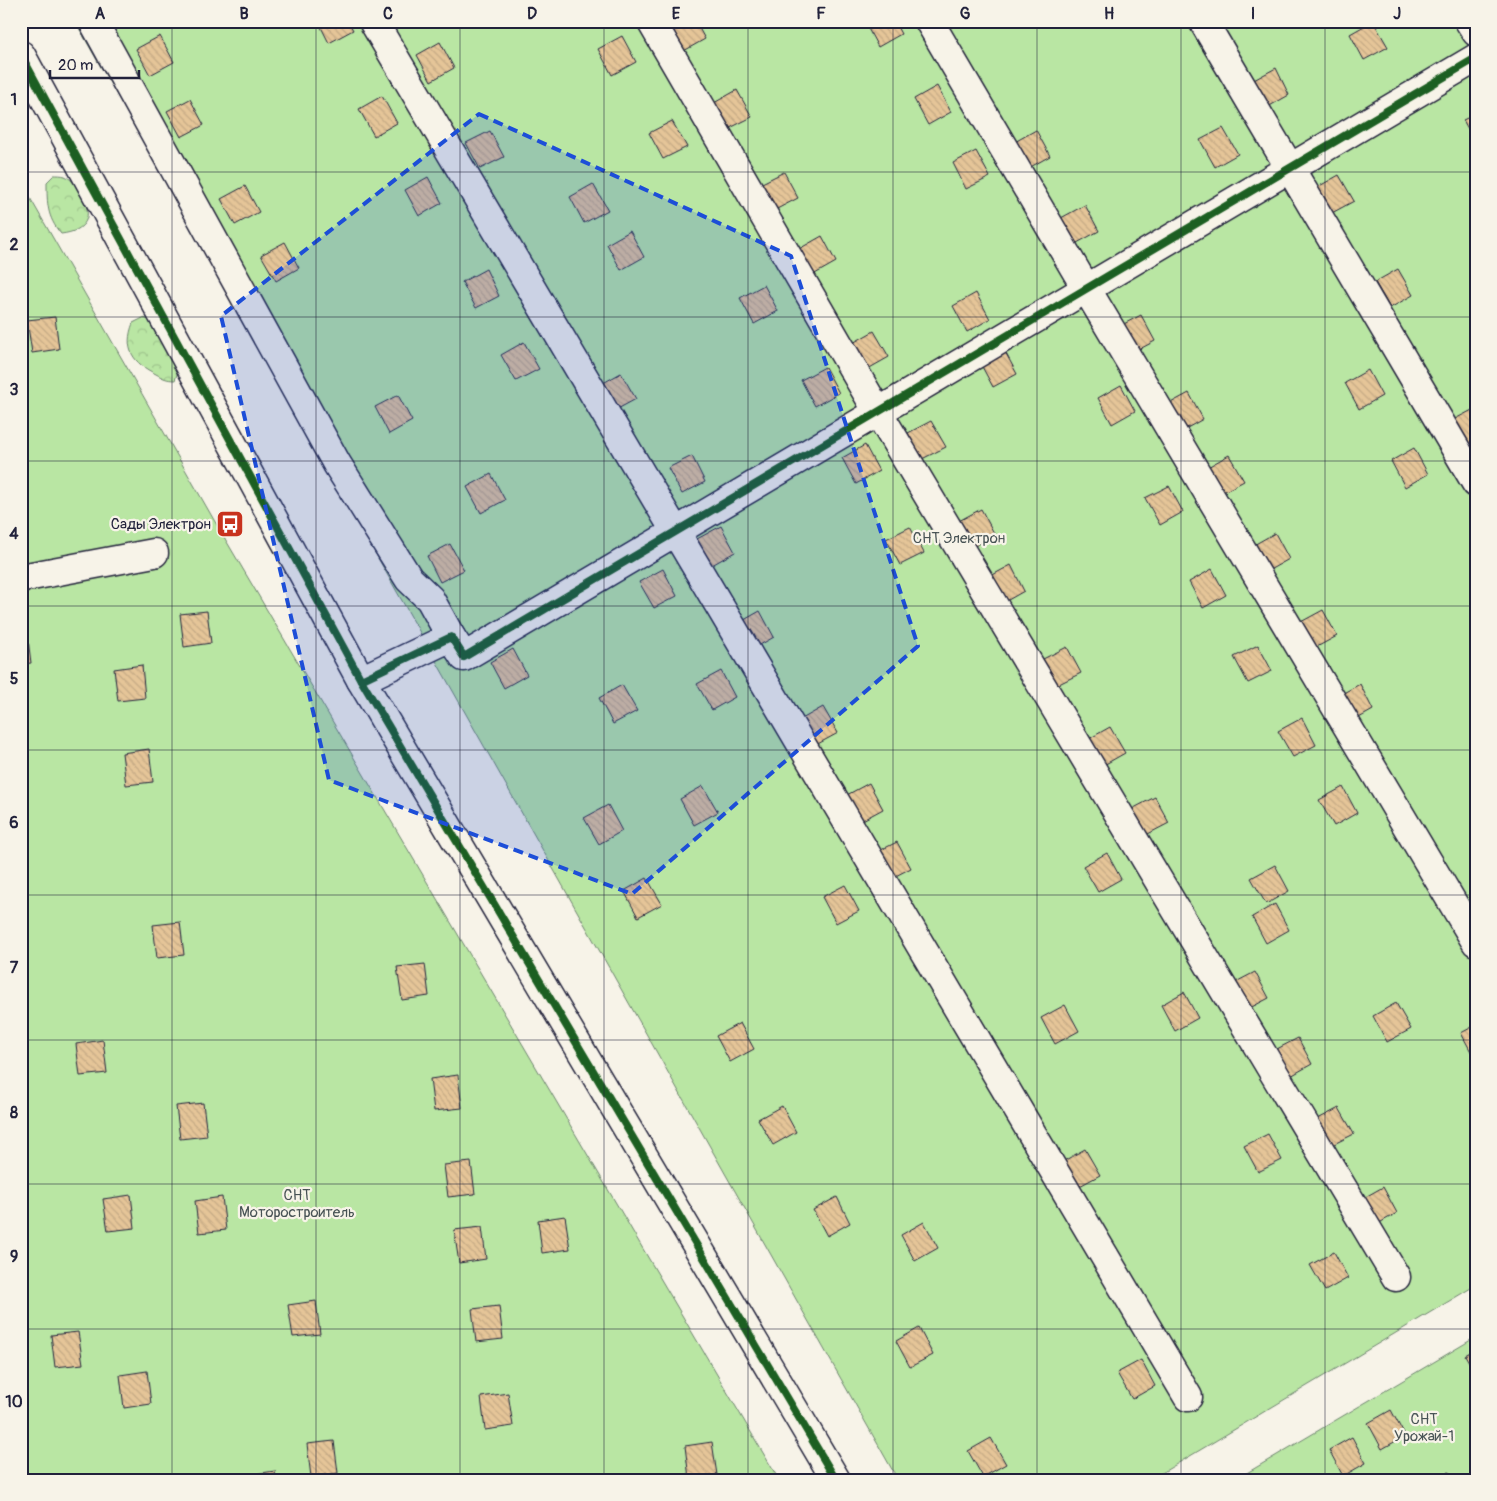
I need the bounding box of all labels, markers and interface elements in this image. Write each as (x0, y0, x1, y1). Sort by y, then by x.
text: A (95, 4, 106, 24)
text: B (239, 4, 249, 24)
text: C (383, 4, 393, 24)
text: D (527, 4, 537, 24)
text: E (672, 4, 681, 24)
text: F (816, 4, 826, 24)
text: G (960, 4, 971, 24)
text: H (1104, 4, 1114, 24)
text: I (1251, 4, 1255, 24)
text: J (1393, 4, 1401, 24)
scale bar (50, 48, 139, 80)
text: 20 m (58, 56, 93, 75)
text: 1 (11, 90, 17, 110)
text: 2 (10, 235, 19, 255)
text: 3 (10, 380, 19, 400)
bus stop icon: Сады Электрон (215, 509, 245, 539)
place label: Сады Электрон (111, 515, 211, 534)
text: 4 (9, 524, 19, 544)
park label: СНТ Электрон (913, 529, 1005, 548)
text: 5 (10, 669, 19, 689)
text: 6 (9, 813, 19, 833)
text: 7 (10, 958, 19, 978)
text: 8 (10, 1103, 18, 1123)
park label: СНТ Моторостроитель (239, 1186, 355, 1222)
text: 9 (10, 1247, 18, 1267)
text: 10 (5, 1392, 23, 1412)
park label: СНТ Урожай-1 (1394, 1410, 1454, 1446)

